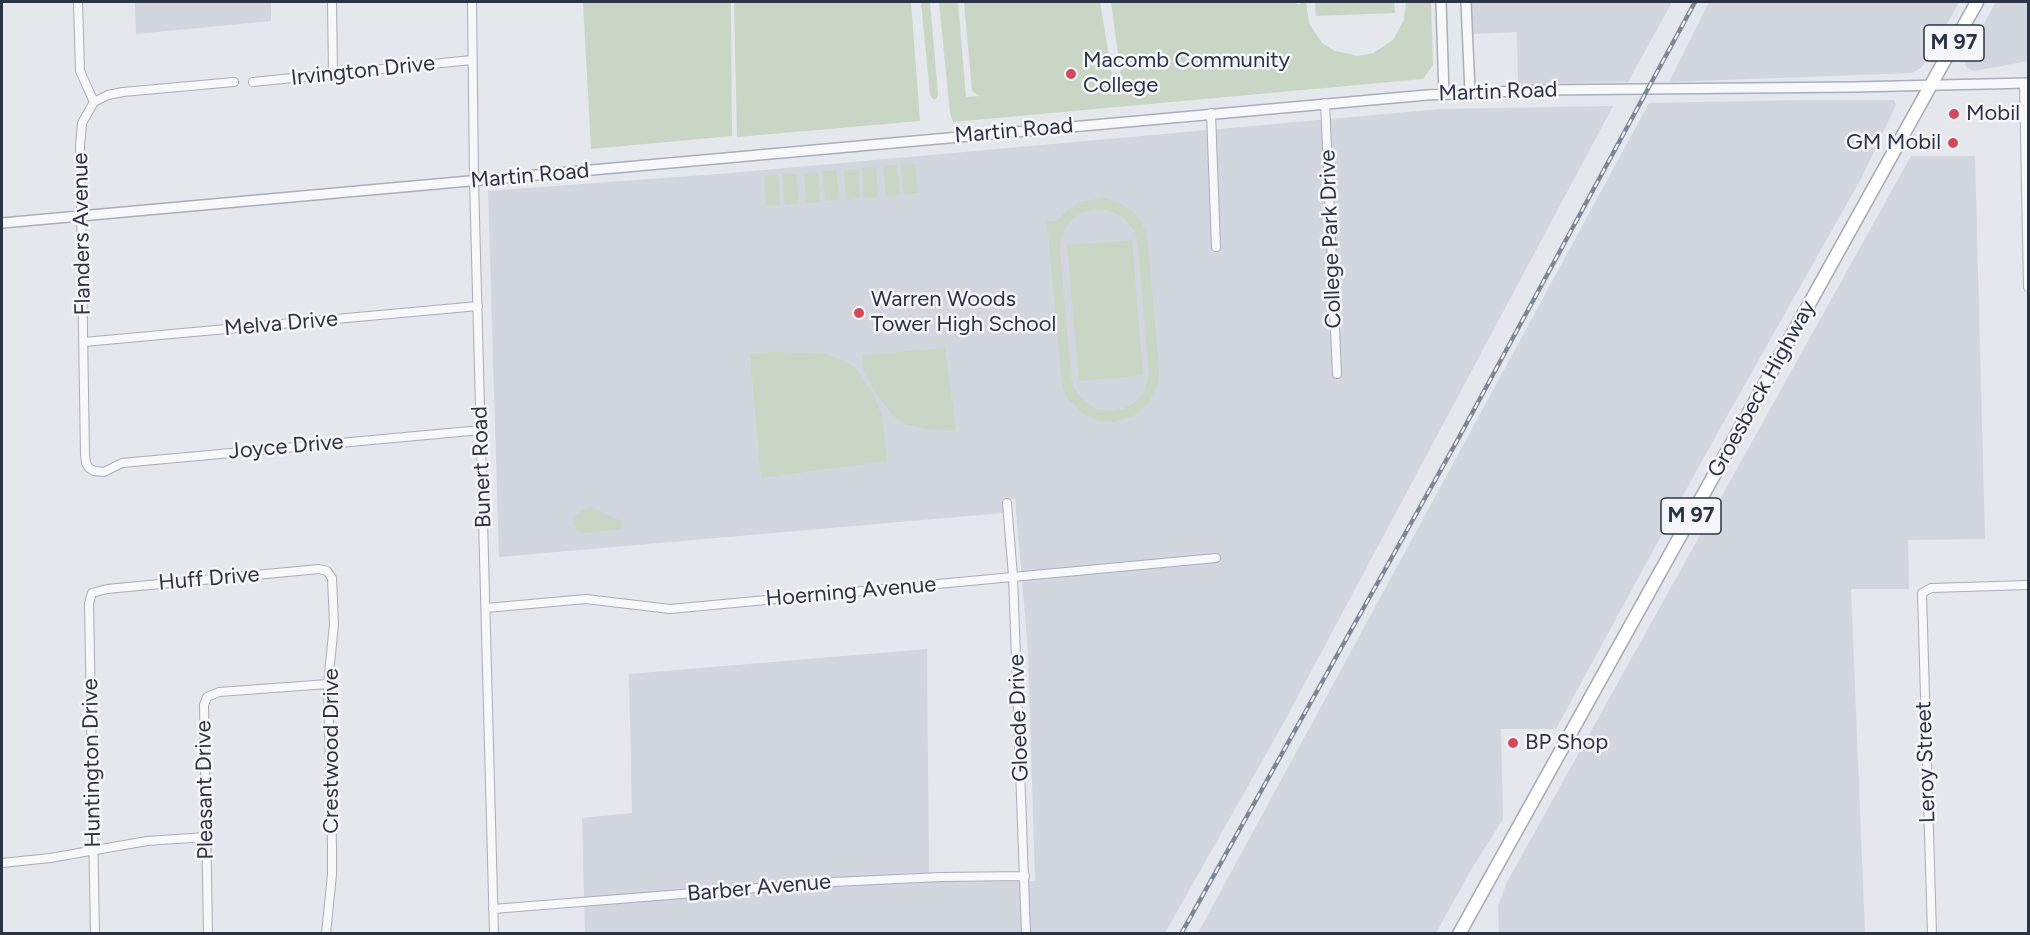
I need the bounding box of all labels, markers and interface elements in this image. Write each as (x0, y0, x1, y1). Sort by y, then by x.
road number: M 97 (1924, 25, 1984, 61)
place label: Macomb Community College (1083, 48, 1290, 100)
street label: Irvington Drive (290, 50, 436, 92)
marker: Macomb Community College (1064, 67, 1078, 81)
street label: Martin Road (1438, 77, 1558, 107)
place label: Mobil (1966, 101, 2020, 127)
marker: Mobil (1947, 107, 1961, 121)
street label: Martin Road (954, 113, 1074, 149)
place label: GM Mobil (1846, 130, 1941, 156)
marker: GM Mobil (1946, 136, 1960, 150)
street label: College Park Drive (1315, 149, 1347, 329)
street label: Flanders Avenue (67, 152, 97, 316)
street label: Martin Road (470, 158, 590, 194)
place label: Warren Woods Tower High School (871, 287, 1056, 338)
street label: Groesbeck Highway (1702, 296, 1822, 482)
street label: Melva Drive (223, 306, 339, 342)
marker: Warren Woods Tower High School (852, 306, 866, 320)
street label: Bunert Road (467, 406, 497, 528)
street label: Joyce Drive (227, 429, 345, 465)
road number: M 97 (1661, 498, 1721, 534)
street label: Huff Drive (157, 561, 261, 597)
street label: Hoerning Avenue (765, 571, 937, 613)
street label: Gloede Drive (1004, 654, 1034, 782)
street label: Crestwood Drive (319, 668, 345, 834)
street label: Huntington Drive (77, 678, 107, 848)
street label: Leroy Street (1911, 701, 1941, 823)
street label: Pleasant Drive (191, 720, 219, 860)
place label: BP Shop (1525, 730, 1608, 756)
marker: BP Shop (1506, 736, 1520, 750)
street label: Barber Avenue (686, 869, 832, 907)

